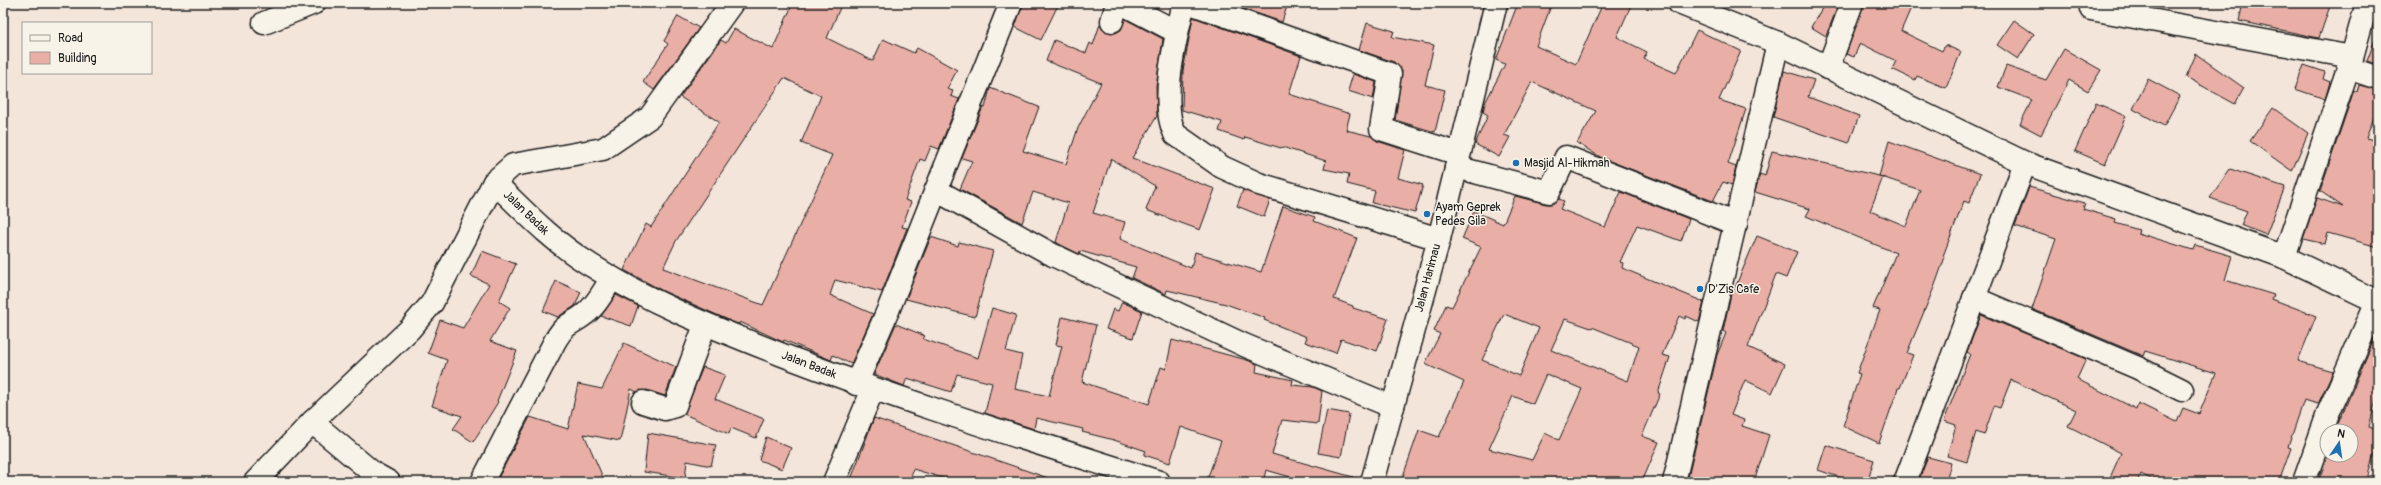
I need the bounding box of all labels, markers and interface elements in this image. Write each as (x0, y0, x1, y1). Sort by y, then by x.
legend (22, 22, 152, 74)
text: Road (58, 31, 83, 46)
text: Building (58, 51, 97, 66)
place label: Masjid Al-Hikmah (1524, 156, 1610, 171)
marker: Masjid Al-Hikmah (1511, 158, 1521, 168)
street label: Jalan Badak (500, 188, 552, 238)
place label: Ayam Geprek Pedes Gila (1435, 200, 1501, 229)
marker: Ayam Geprek Pedes Gila (1422, 209, 1432, 219)
street label: Jalan Harimau (1412, 242, 1444, 314)
place label: D'Zis Cafe (1708, 282, 1759, 297)
marker: D'Zis Cafe (1695, 284, 1705, 294)
street label: Jalan Badak (779, 348, 839, 382)
north arrow (2319, 423, 2359, 463)
text: N (2336, 427, 2347, 441)

